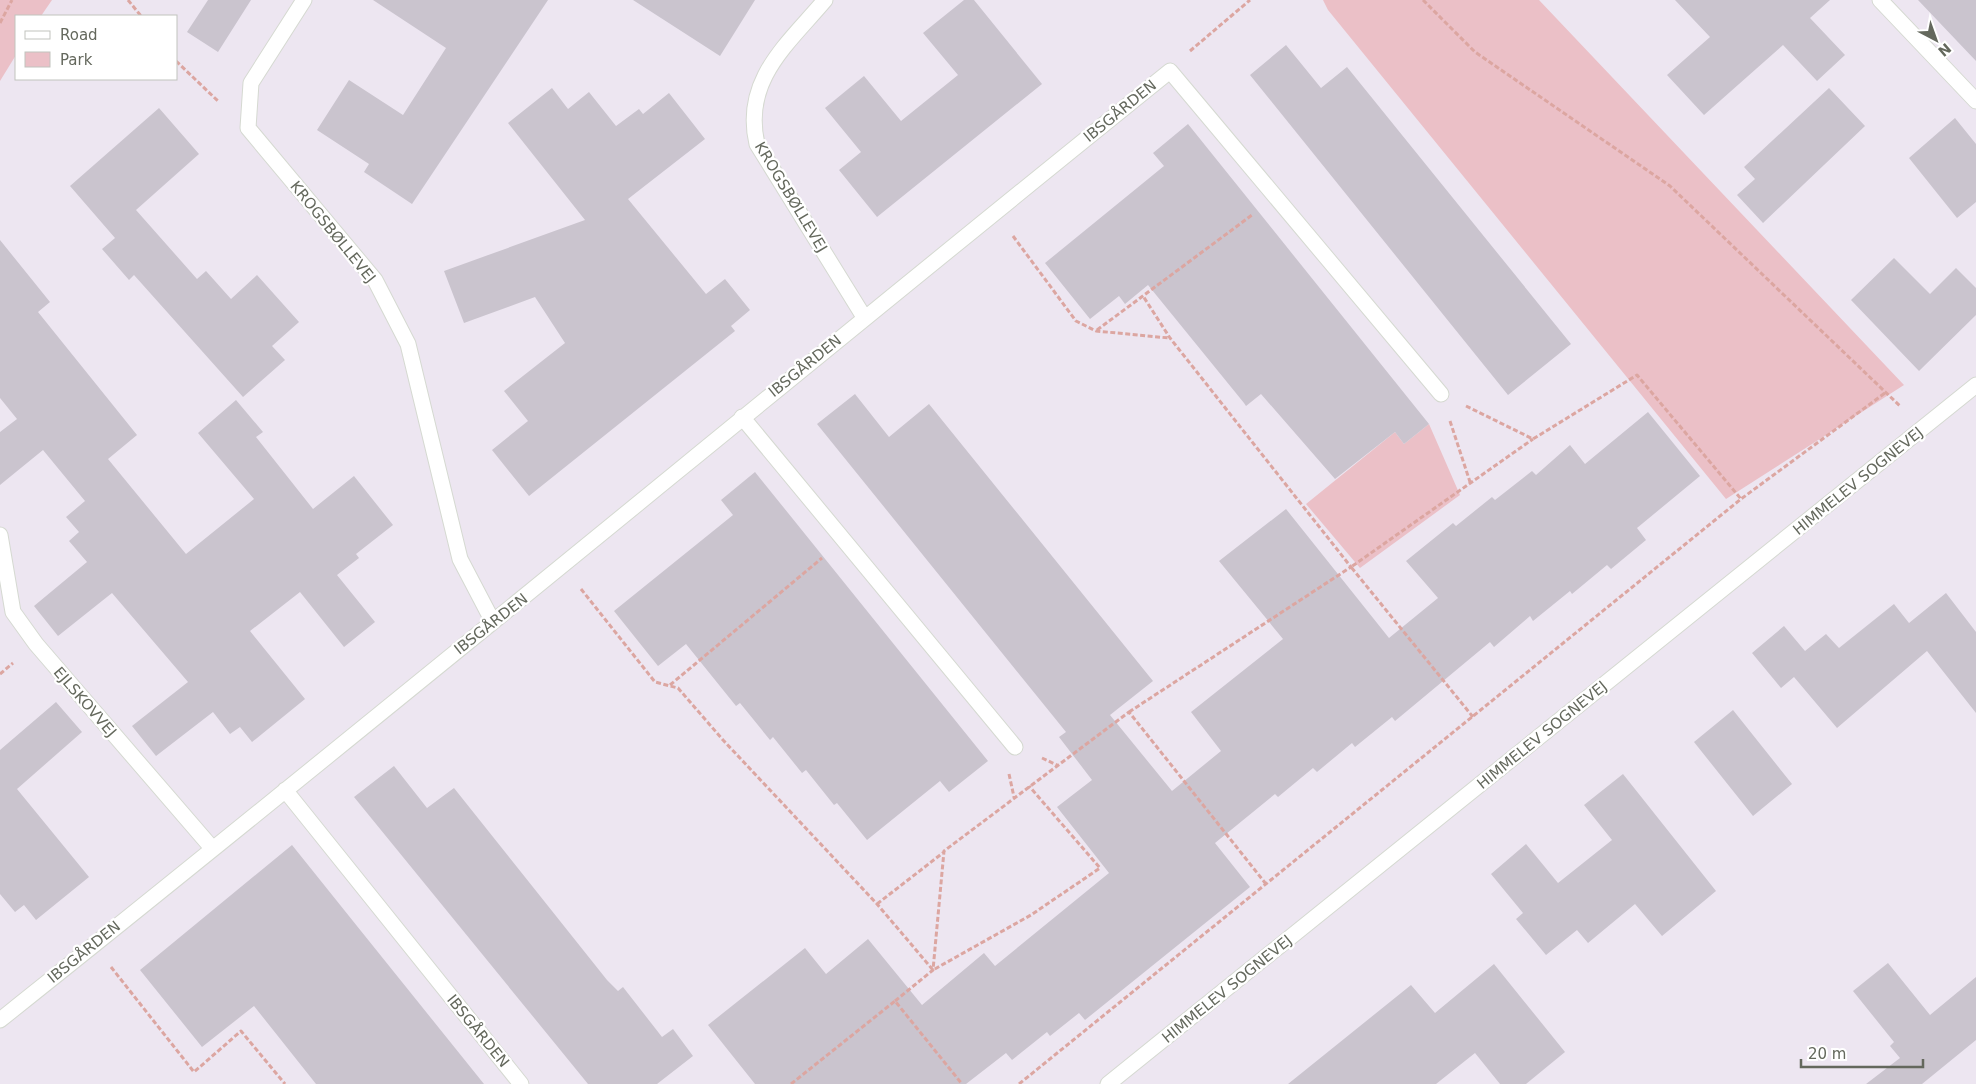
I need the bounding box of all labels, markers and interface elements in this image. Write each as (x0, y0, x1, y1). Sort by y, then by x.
legend (15, 15, 178, 80)
north arrow (1911, 15, 1961, 65)
text: Road (60, 26, 98, 44)
text: N (1935, 40, 1954, 60)
text: Park (60, 51, 93, 69)
street label: IBSGÅRDEN (1079, 75, 1160, 146)
street label: KROGSBØLLEVEJ (751, 139, 831, 255)
street label: KROGSBØLLEVEJ (286, 178, 380, 286)
street label: IBSGÅRDEN (764, 330, 845, 401)
street label: HIMMELEV SOGNEVEJ (1789, 423, 1927, 539)
street label: IBSGÅRDEN (450, 589, 531, 658)
street label: EJLSKOVVEJ (50, 663, 120, 741)
street label: HIMMELEV SOGNEVEJ (1473, 677, 1611, 793)
street label: IBSGÅRDEN (43, 916, 124, 987)
street label: HIMMELEV SOGNEVEJ (1158, 931, 1296, 1047)
street label: IBSGÅRDEN (443, 990, 514, 1071)
scale bar (1801, 1036, 1924, 1068)
text: 20 m (1808, 1045, 1846, 1063)

